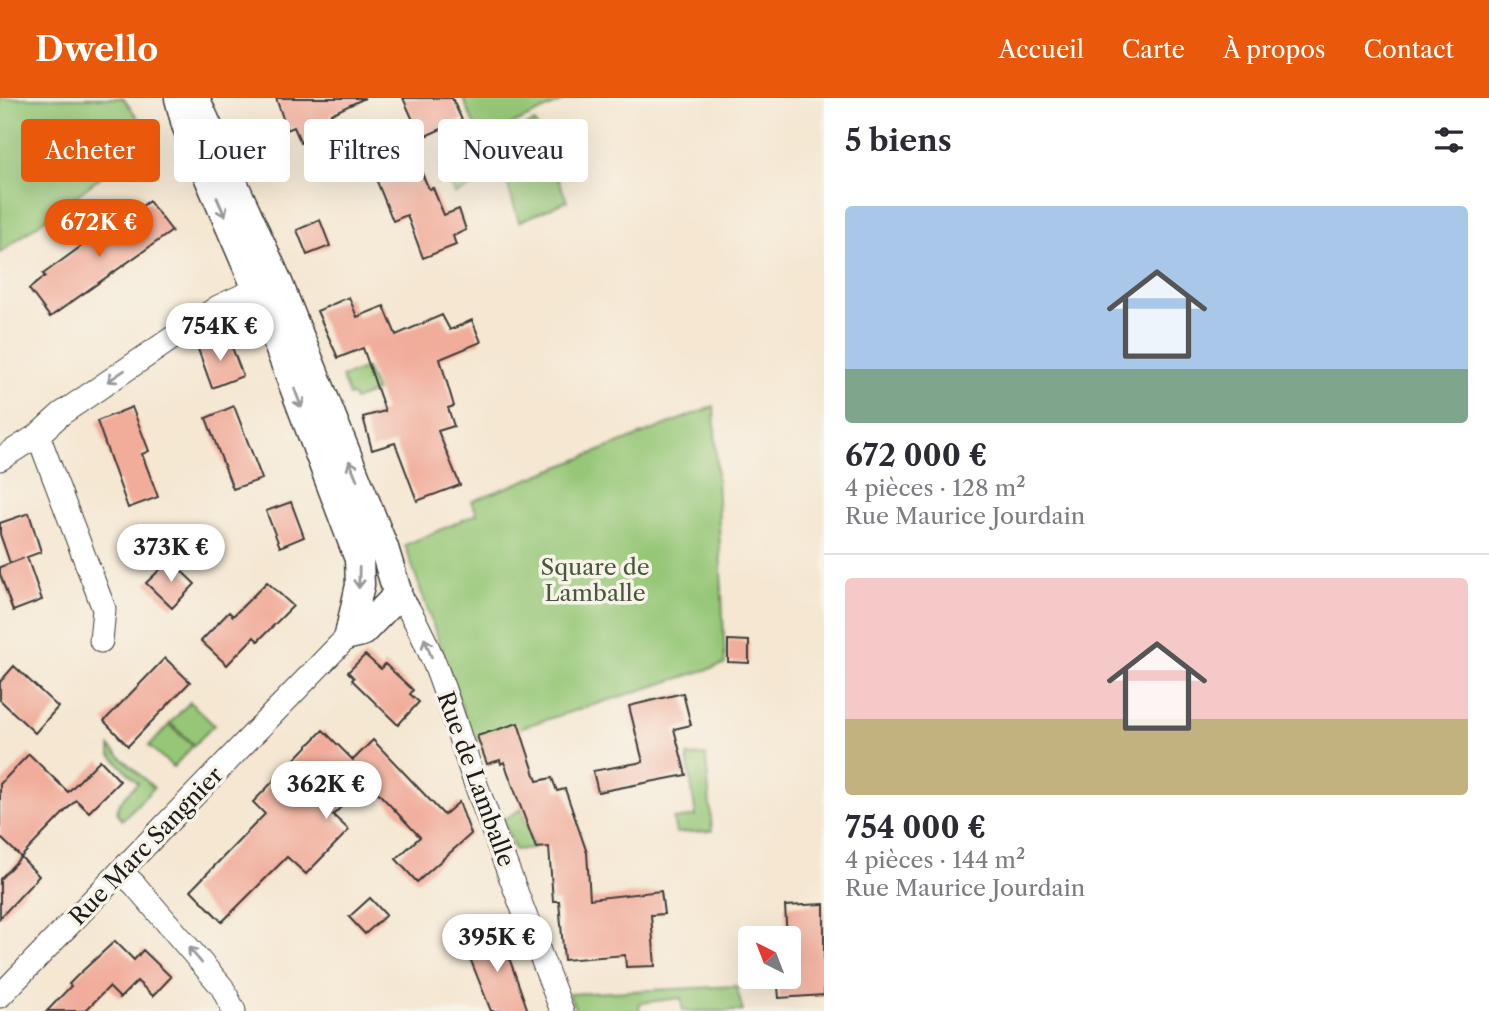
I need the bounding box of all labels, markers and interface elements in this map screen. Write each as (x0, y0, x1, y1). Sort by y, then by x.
text: Dwello (35, 29, 158, 70)
text: Accueil (999, 35, 1084, 64)
text: Carte (1122, 35, 1185, 64)
text: À propos (1223, 35, 1326, 64)
text: Contact (1364, 35, 1454, 64)
chip: Acheter (21, 119, 160, 182)
chip: Louer (174, 119, 290, 182)
chip: Filtres (304, 119, 424, 182)
chip: Nouveau (438, 119, 588, 182)
icon: filters (1430, 121, 1468, 159)
text: 5 biens (845, 122, 952, 159)
one-way arrow (216, 196, 229, 217)
pin: 672K € (42, 200, 156, 259)
text: 672K € (60, 208, 138, 236)
icon: home (1094, 251, 1220, 377)
pin: 754K € (163, 303, 277, 363)
text: 754K € (182, 312, 258, 340)
one-way arrow (107, 369, 126, 383)
one-way arrow (293, 387, 306, 409)
text: 672 000 € (845, 437, 987, 474)
one-way arrow (345, 459, 358, 481)
text: 4 pièces · 128 m² (845, 474, 1026, 502)
text: Rue Maurice Jourdain (845, 502, 1085, 530)
pin: 373K € (114, 524, 228, 584)
text: 373K € (133, 533, 209, 561)
park label: Square de Lamballe (540, 553, 650, 607)
one-way arrow (352, 566, 365, 589)
icon: home (1094, 623, 1220, 749)
one-way arrow (420, 638, 433, 660)
street label: Rue de Lamballe (431, 688, 521, 870)
street label: Rue Marc Sangnier (63, 761, 229, 931)
pin: 362K € (269, 762, 383, 821)
text: 362K € (287, 770, 365, 798)
text: 754 000 € (845, 809, 986, 846)
text: 4 pièces · 144 m² (845, 846, 1025, 874)
text: Rue Maurice Jourdain (845, 874, 1085, 902)
pin: 395K € (440, 914, 554, 974)
text: 395K € (458, 923, 536, 951)
north arrow (738, 926, 802, 989)
map controls (738, 926, 801, 989)
one-way arrow (187, 947, 203, 965)

